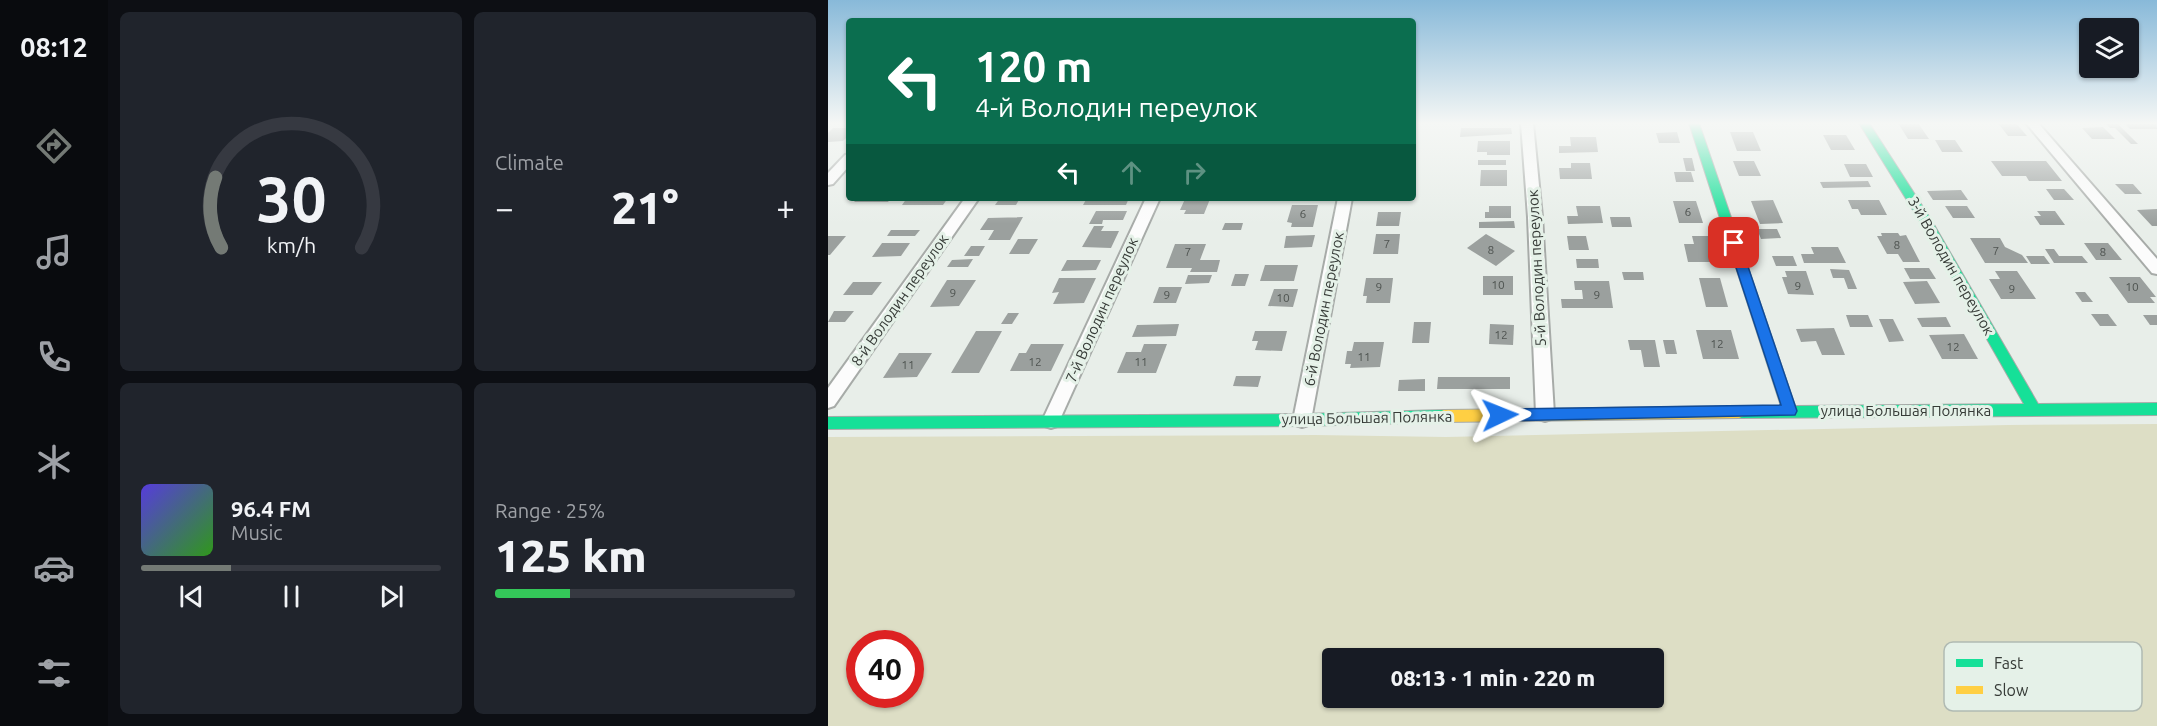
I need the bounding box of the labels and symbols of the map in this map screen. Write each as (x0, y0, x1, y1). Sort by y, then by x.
street label: 5-й Володин переулок (1524, 189, 1549, 347)
street label: 3-й Володин переулок (1905, 193, 1998, 338)
house number: 6 (1685, 205, 1692, 218)
house number: 6 (1300, 207, 1307, 220)
pin (1708, 217, 1759, 268)
street label: 8-й Володин переулок (848, 230, 952, 369)
street label: 6-й Володин переулок (1300, 230, 1347, 388)
street label: 7-й Володин переулок (1062, 234, 1141, 385)
house number: 7 (1384, 237, 1390, 250)
house number: 8 (1894, 238, 1901, 251)
house number: 8 (1488, 243, 1495, 256)
house number: 7 (1993, 244, 1999, 257)
house number: 7 (1185, 245, 1191, 258)
house number: 8 (2100, 245, 2107, 258)
house number: 10 (1491, 278, 1505, 291)
house number: 9 (1795, 279, 1801, 292)
house number: 9 (1376, 280, 1382, 293)
house number: 10 (2125, 280, 2139, 293)
house number: 9 (2009, 282, 2015, 295)
house number: 9 (950, 286, 956, 299)
house number: 9 (1164, 288, 1170, 301)
house number: 9 (1594, 288, 1600, 301)
house number: 10 (1276, 291, 1290, 304)
house number: 12 (1494, 328, 1508, 341)
house number: 12 (1710, 337, 1724, 350)
house number: 12 (1946, 340, 1960, 353)
house number: 11 (1357, 350, 1371, 363)
house number: 12 (1028, 355, 1042, 368)
house number: 11 (1134, 355, 1148, 368)
house number: 11 (901, 358, 915, 371)
position arrow (1468, 383, 1532, 447)
street label: улица Большая Полянка (1821, 402, 1991, 419)
street label: улица Большая Полянка (1282, 408, 1452, 427)
speed limit sign: 40 (846, 630, 924, 708)
legend (1944, 642, 2142, 711)
text: Fast (1994, 654, 2024, 672)
text: Slow (1994, 681, 2029, 699)

